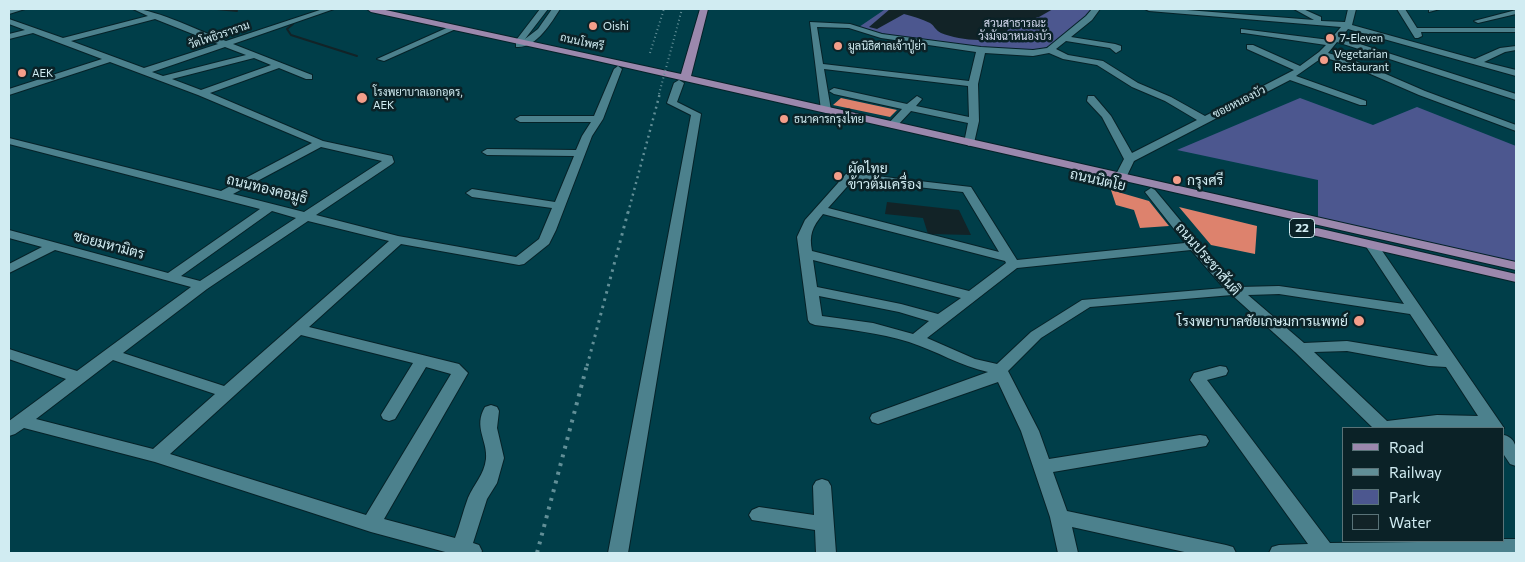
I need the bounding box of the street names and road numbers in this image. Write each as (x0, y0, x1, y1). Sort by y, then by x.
street label: วัดโพธิวราราม (187, 18, 251, 52)
street label: ถนนโพศรี (559, 31, 605, 53)
street label: ซอยหนองบัว (1210, 83, 1268, 121)
street label: ถนนนิตโย (1068, 165, 1128, 195)
street label: ถนนทองคอมูธิ (225, 171, 309, 207)
road number: 22 (1290, 218, 1314, 238)
street label: ถนนประชาสันติ (1172, 219, 1244, 299)
street label: ซอยมหามิตร (72, 227, 146, 263)

